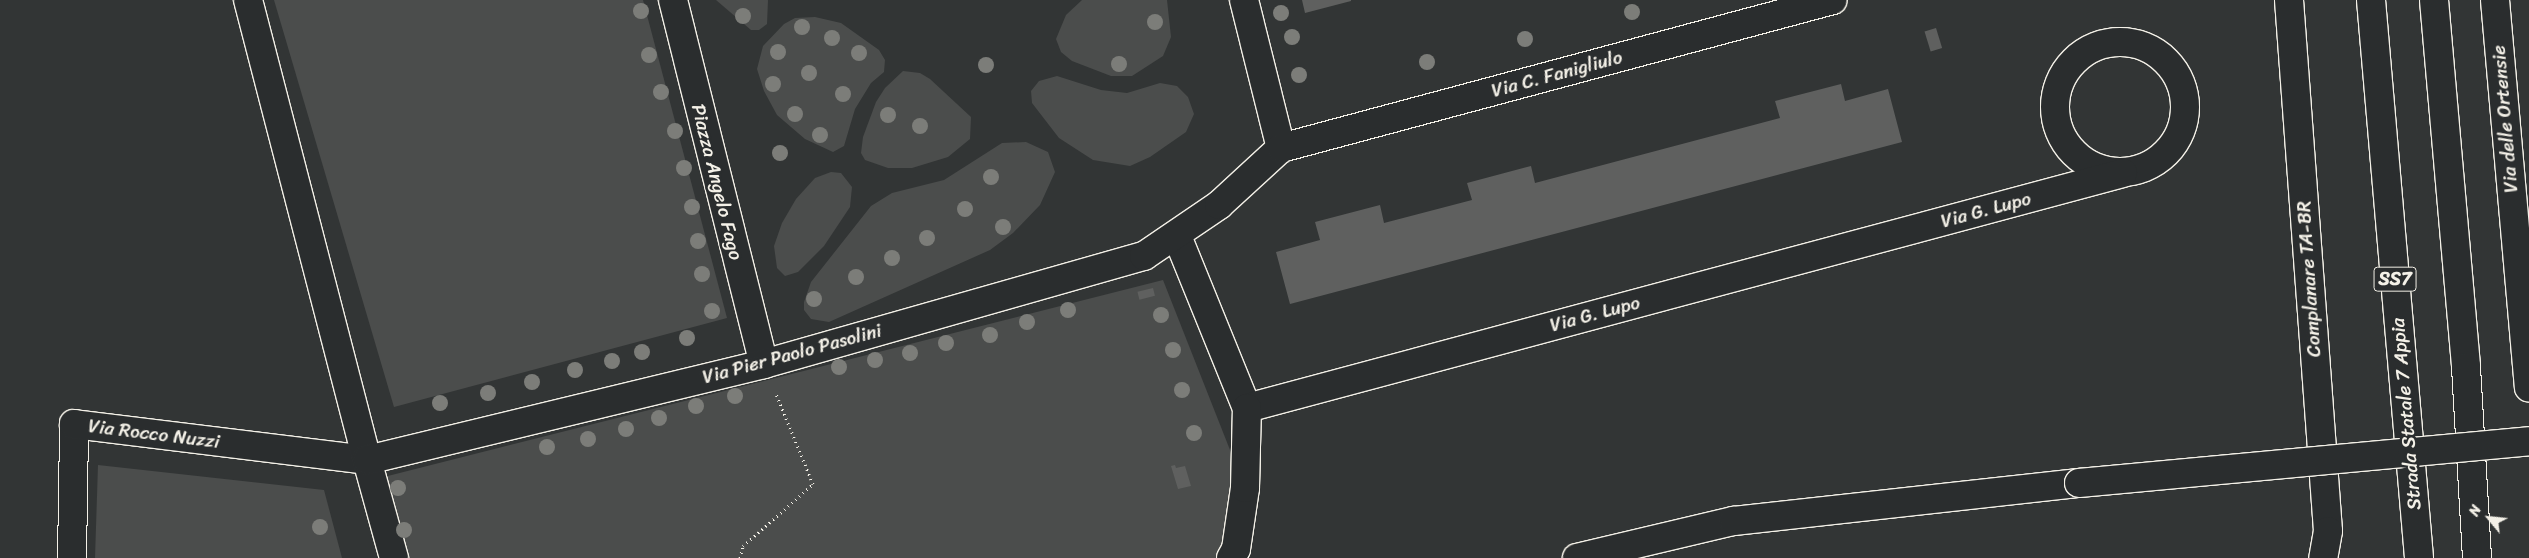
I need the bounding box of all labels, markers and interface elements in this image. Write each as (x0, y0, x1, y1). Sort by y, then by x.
street label: Via delle Ortensie (2487, 44, 2523, 194)
street label: Via C. Fanigliulo (1489, 46, 1625, 102)
street label: Piazza Angelo Fago (687, 102, 747, 262)
street label: Via G. Lupo (1939, 187, 2033, 233)
street label: Complanare TA-BR (2292, 200, 2326, 358)
road number: SS7 (2372, 264, 2418, 294)
street label: Via G. Lupo (1548, 291, 1642, 337)
street label: Strada Statale 7 Appia (2386, 317, 2426, 511)
street label: Via Pier Paolo Pasolini (699, 319, 885, 389)
street label: Via Rocco Nuzzi (87, 415, 221, 453)
north arrow (2464, 493, 2514, 543)
text: N (2462, 501, 2489, 521)

